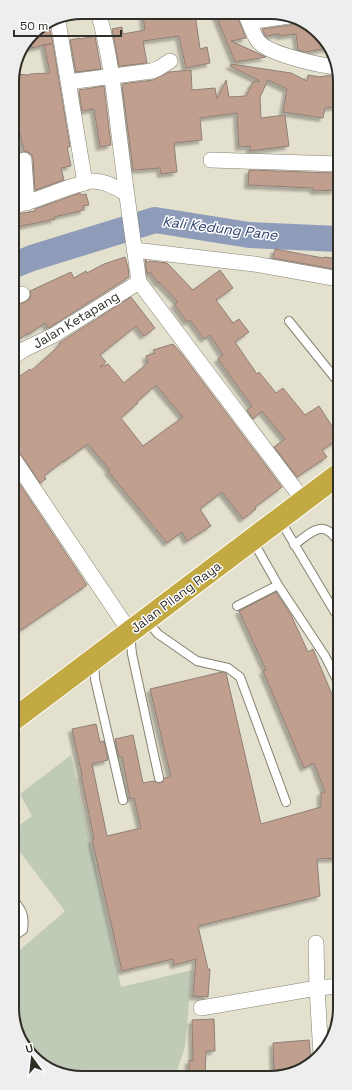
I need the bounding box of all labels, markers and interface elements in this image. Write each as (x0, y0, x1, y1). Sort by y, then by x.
scale bar (14, 12, 121, 38)
text: 50 m (20, 18, 48, 34)
water label: Kali Kedung Pane (162, 212, 279, 244)
street label: Jalan Ketapang (30, 288, 122, 352)
street label: Jalan Pilang Raya (127, 557, 225, 637)
north arrow (12, 1038, 52, 1078)
text: U (24, 1041, 35, 1056)

